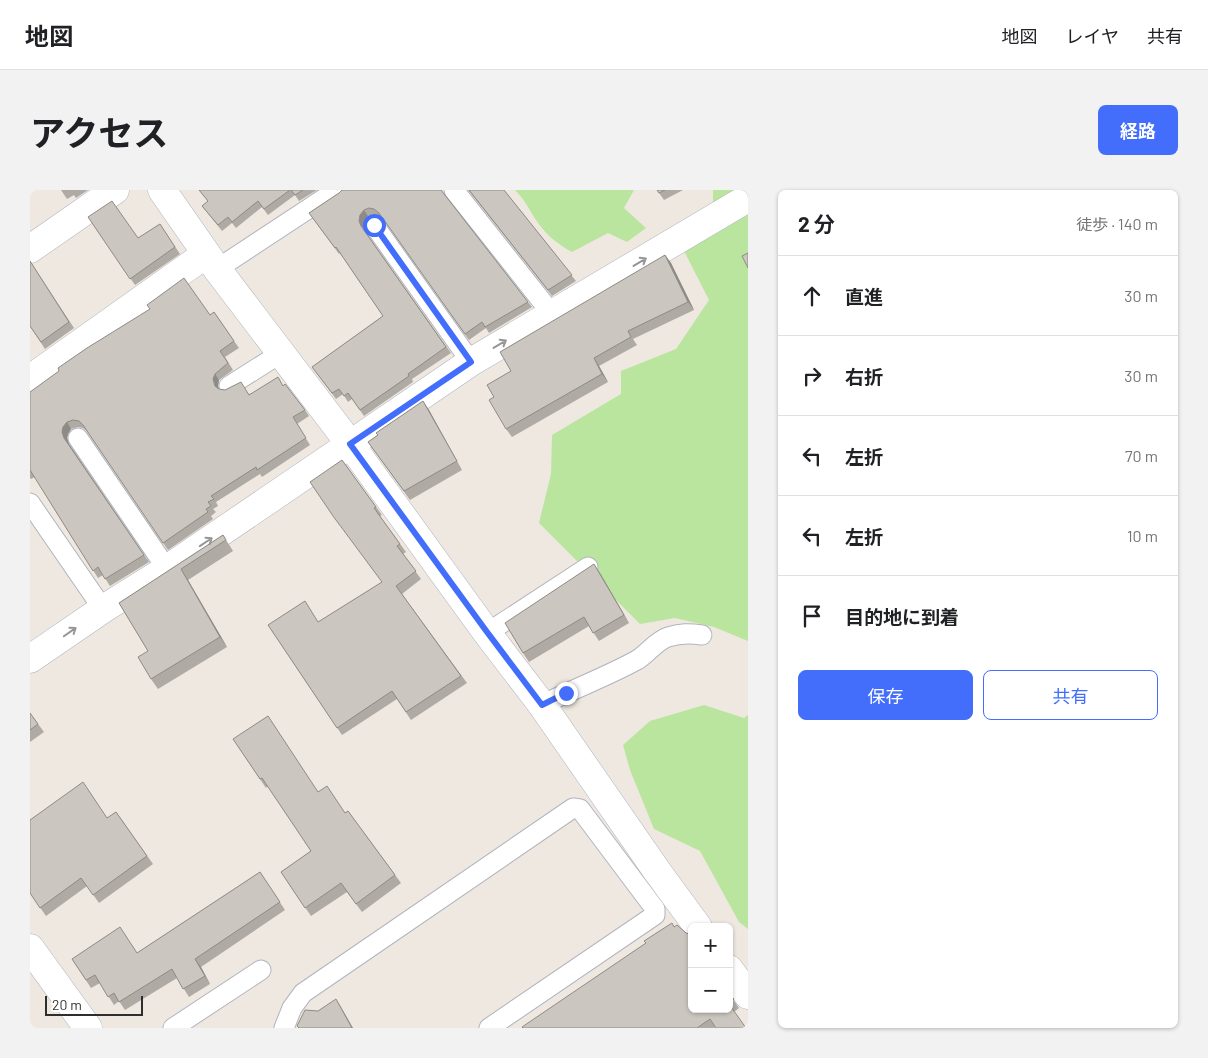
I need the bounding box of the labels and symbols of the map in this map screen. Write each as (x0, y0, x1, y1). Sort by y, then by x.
route start (363, 214, 386, 237)
one-way arrow (633, 256, 647, 266)
one-way arrow (493, 339, 507, 349)
one-way arrow (199, 537, 213, 547)
one-way arrow (63, 627, 77, 637)
route end (555, 682, 578, 705)
scale bar (45, 993, 142, 1016)

